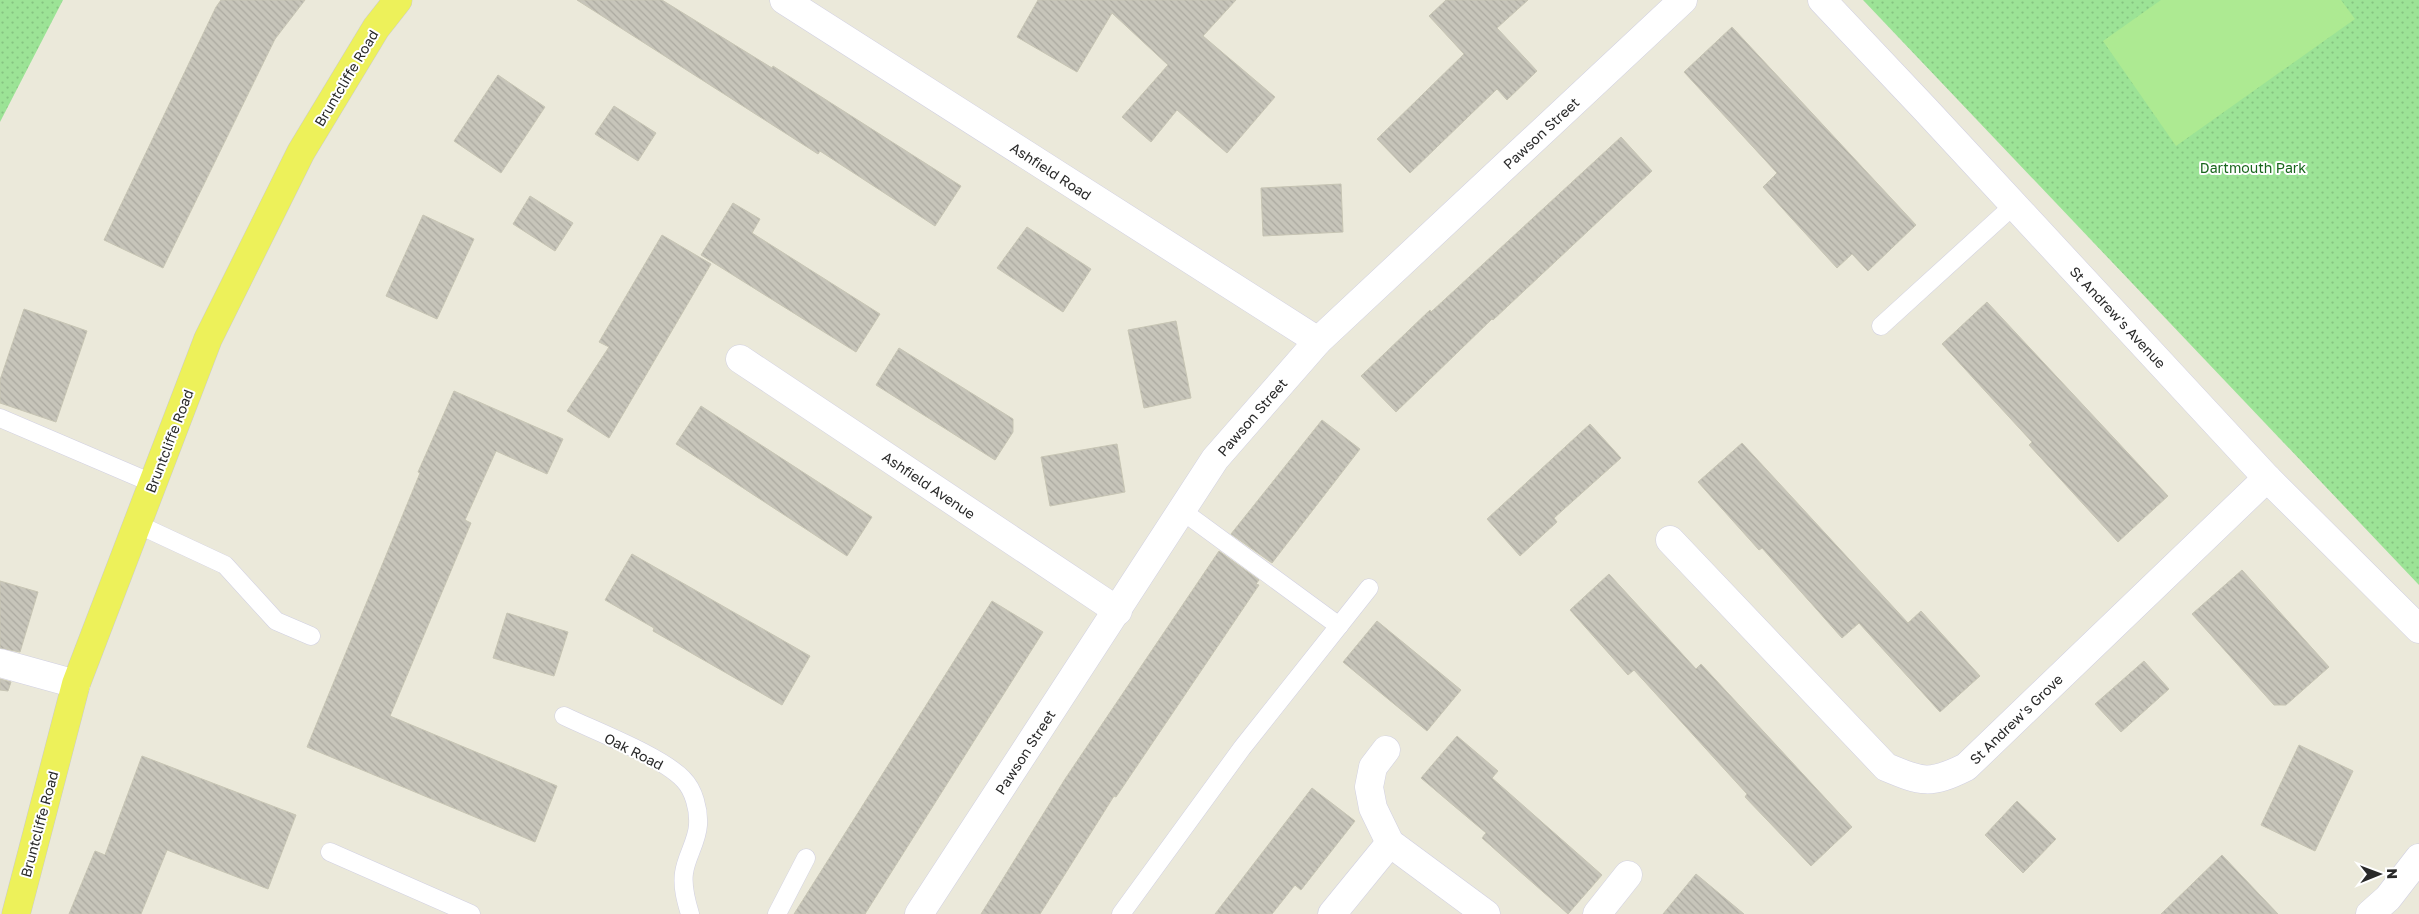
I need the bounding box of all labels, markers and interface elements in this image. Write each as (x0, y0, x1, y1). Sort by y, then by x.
street label: Bruntcliffe Road (311, 27, 381, 129)
street label: Pawson Street (1500, 94, 1582, 172)
street label: Ashfield Road (1007, 139, 1095, 203)
park label: Dartmouth Park (2200, 159, 2306, 176)
street label: St Andrew's Avenue (2066, 263, 2170, 371)
street label: Pawson Street (1214, 375, 1290, 459)
street label: Bruntcliffe Road (141, 387, 197, 495)
street label: Ashfield Avenue (879, 448, 979, 522)
street label: St Andrew's Grove (1966, 670, 2066, 768)
street label: Pawson Street (991, 706, 1059, 798)
street label: Oak Road (602, 729, 666, 773)
street label: Bruntcliffe Road (17, 769, 61, 879)
north arrow (2354, 849, 2404, 899)
text: N (2384, 868, 2401, 879)

